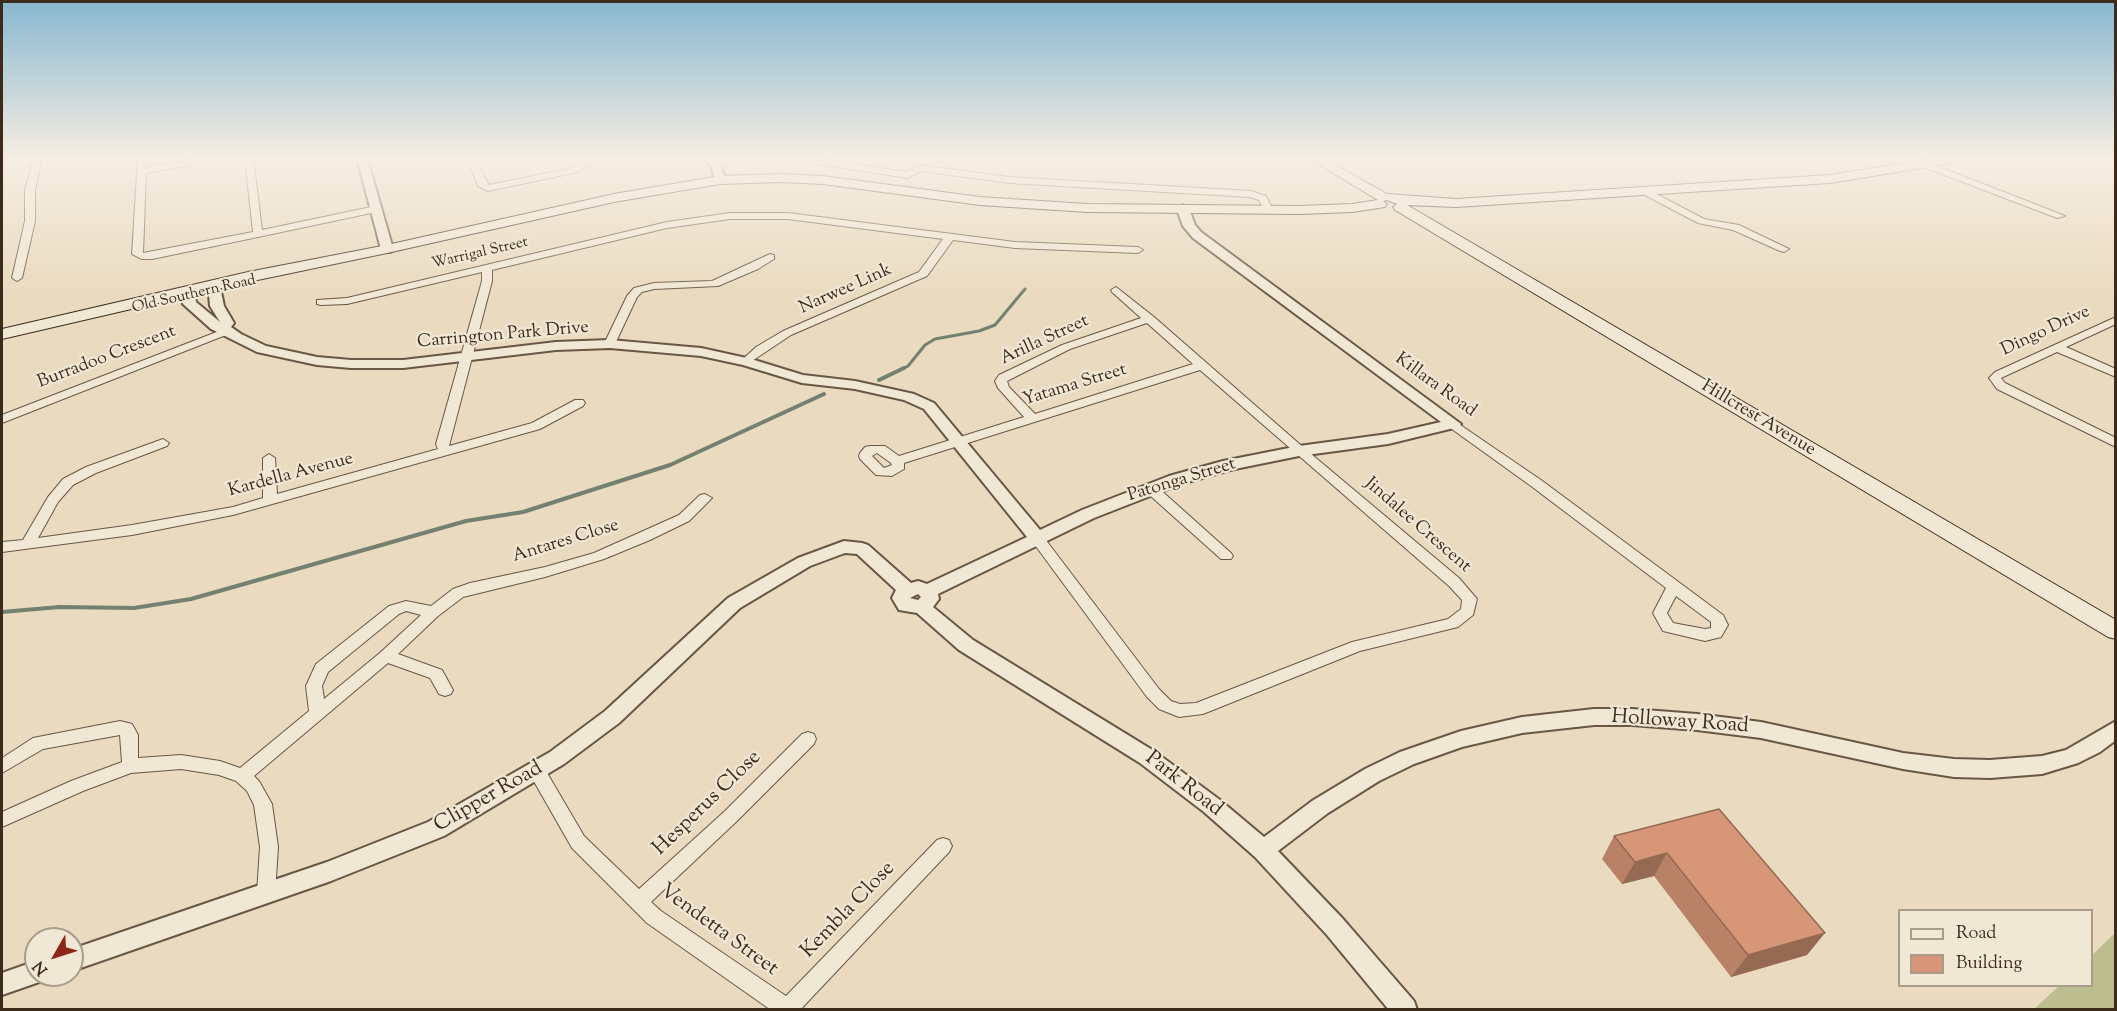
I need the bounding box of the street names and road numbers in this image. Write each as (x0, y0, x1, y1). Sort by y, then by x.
street label: Warrigal Street (430, 234, 530, 274)
street label: Narwee Link (796, 260, 896, 320)
street label: Old Southern Road (130, 272, 258, 318)
street label: Dingo Drive (1998, 302, 2094, 362)
street label: Arilla Street (997, 311, 1093, 371)
street label: Carrington Park Drive (416, 318, 590, 354)
street label: Burradoo Crescent (35, 322, 179, 394)
street label: Killara Road (1390, 349, 1480, 423)
street label: Yatama Street (1020, 360, 1130, 412)
street label: Hillcrest Avenue (1697, 376, 1819, 462)
street label: Kardella Avenue (226, 449, 356, 503)
street label: Patonga Street (1125, 454, 1239, 508)
street label: Jindalee Crescent (1359, 474, 1475, 578)
street label: Antares Close (510, 516, 622, 568)
street label: Holloway Road (1610, 706, 1750, 740)
street label: Hesperus Close (649, 746, 767, 862)
street label: Park Road (1139, 747, 1227, 823)
street label: Clipper Road (430, 757, 548, 839)
street label: Kembla Close (797, 857, 901, 965)
street label: Vendetta Street (654, 879, 782, 983)

